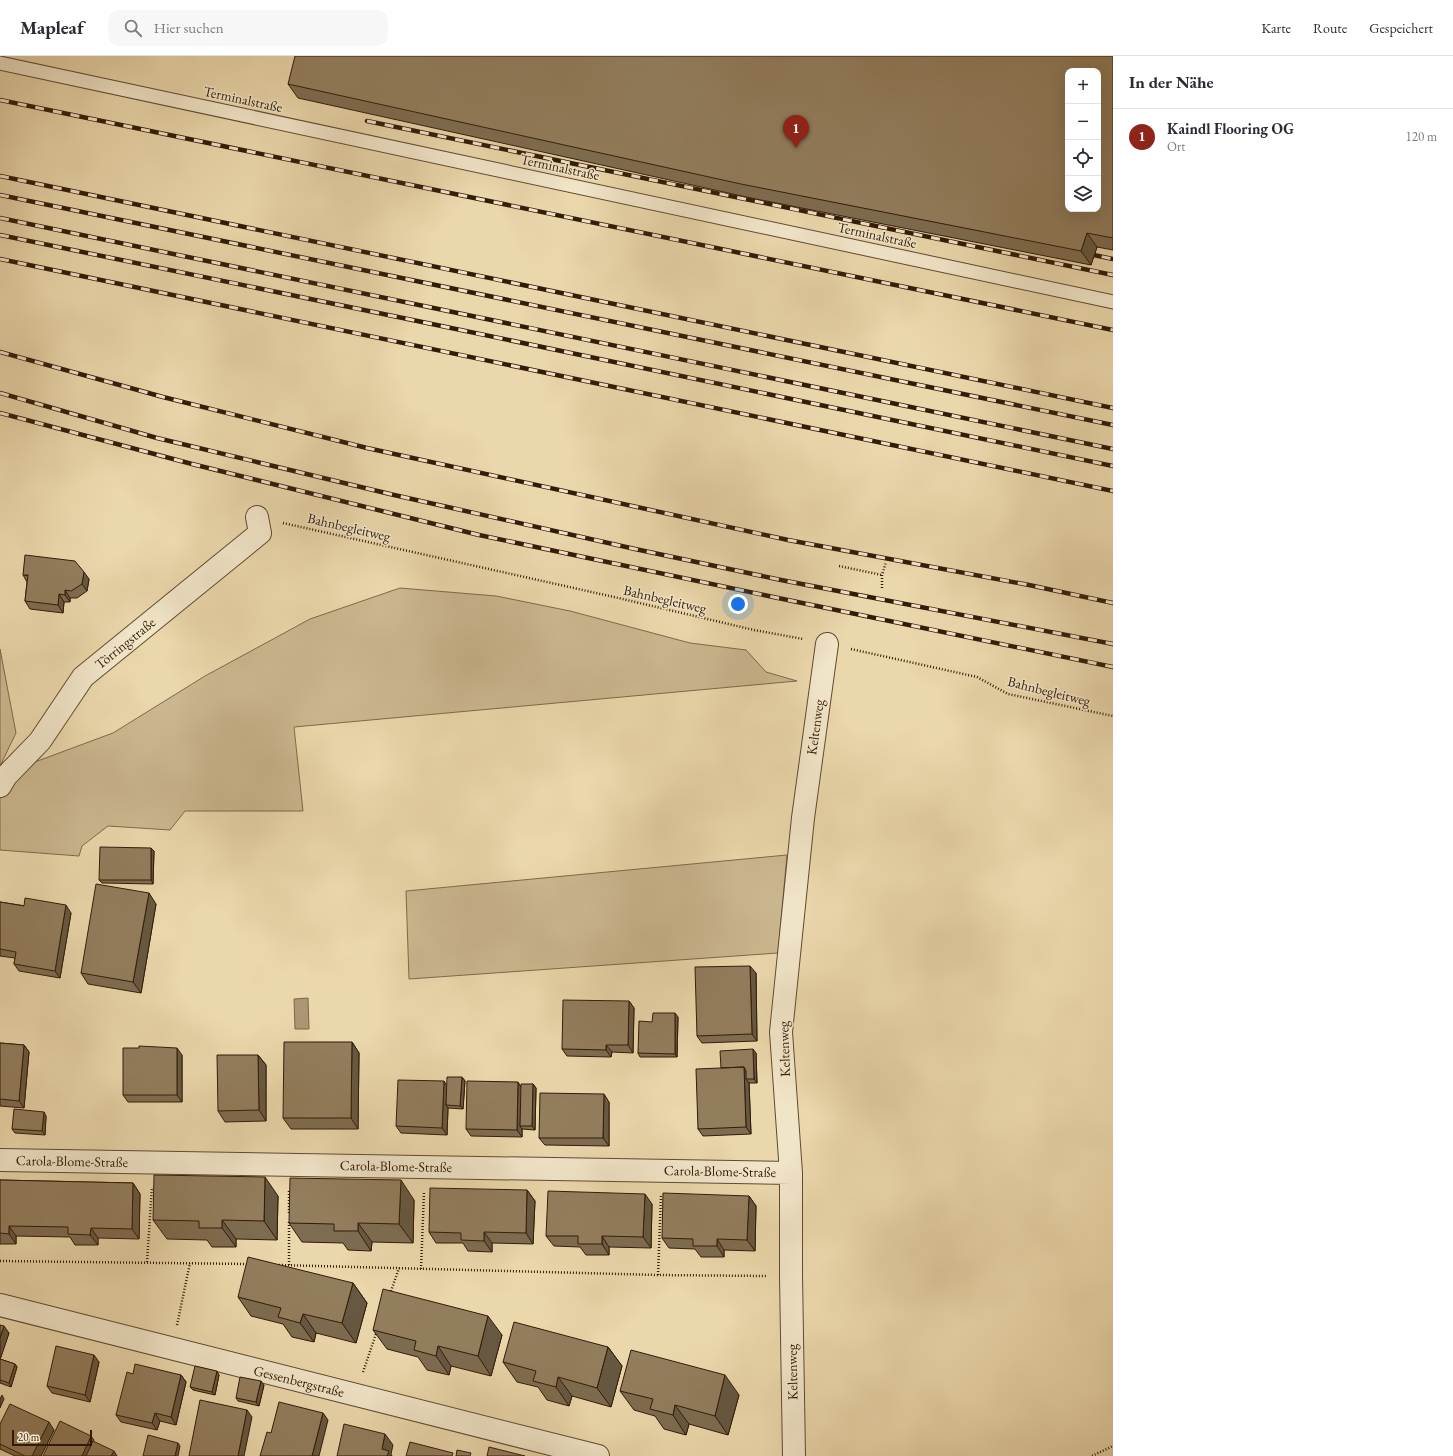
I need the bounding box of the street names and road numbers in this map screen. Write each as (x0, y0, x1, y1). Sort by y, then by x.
street label: Terminalstraße (202, 82, 285, 116)
street label: Terminalstraße (519, 150, 602, 184)
street label: Terminalstraße (836, 218, 919, 252)
street label: Bahnbegleitweg (306, 509, 393, 545)
street label: Bahnbegleitweg (622, 581, 709, 617)
street label: Törringstraße (91, 613, 159, 673)
street label: Bahnbegleitweg (1006, 672, 1093, 710)
street label: Keltenweg (802, 697, 828, 756)
street label: Keltenweg (774, 1020, 794, 1077)
street label: Carola-Blome-Straße (16, 1151, 129, 1171)
street label: Carola-Blome-Straße (340, 1156, 453, 1176)
street label: Carola-Blome-Straße (664, 1161, 777, 1181)
street label: Keltenweg (782, 1343, 801, 1400)
street label: Gessenbergstraße (252, 1361, 347, 1401)

